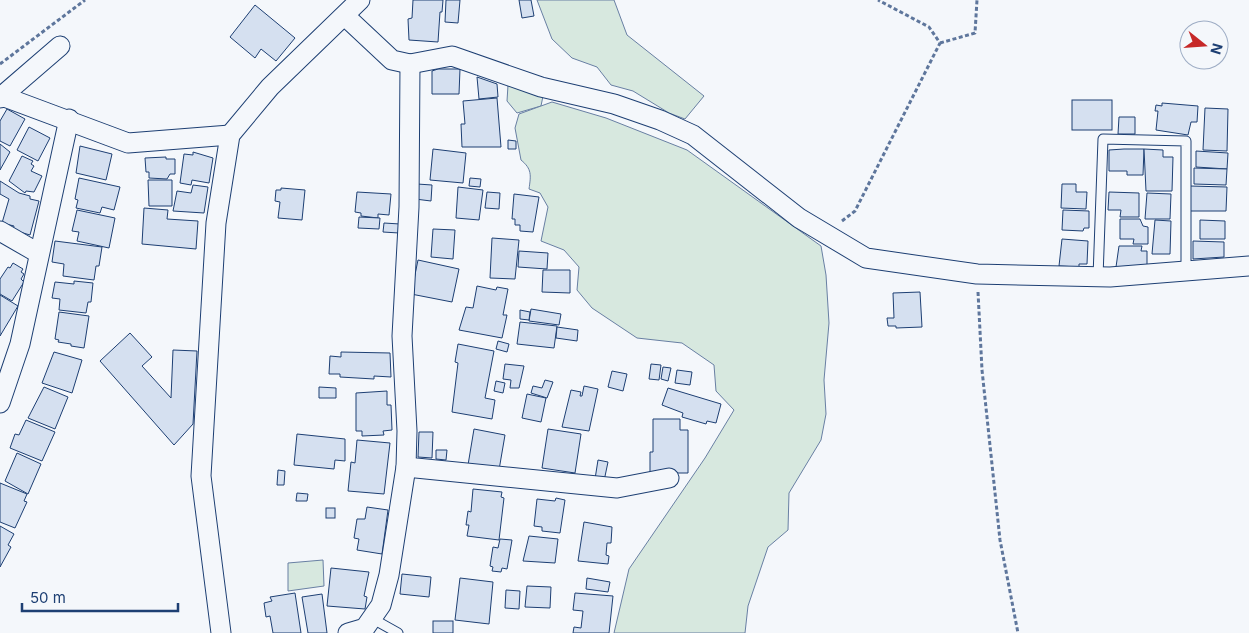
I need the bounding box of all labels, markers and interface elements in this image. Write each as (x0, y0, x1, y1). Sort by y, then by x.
north arrow (1179, 20, 1229, 70)
text: N (1207, 41, 1227, 57)
scale bar (22, 580, 179, 612)
text: 50 m (30, 588, 66, 607)

